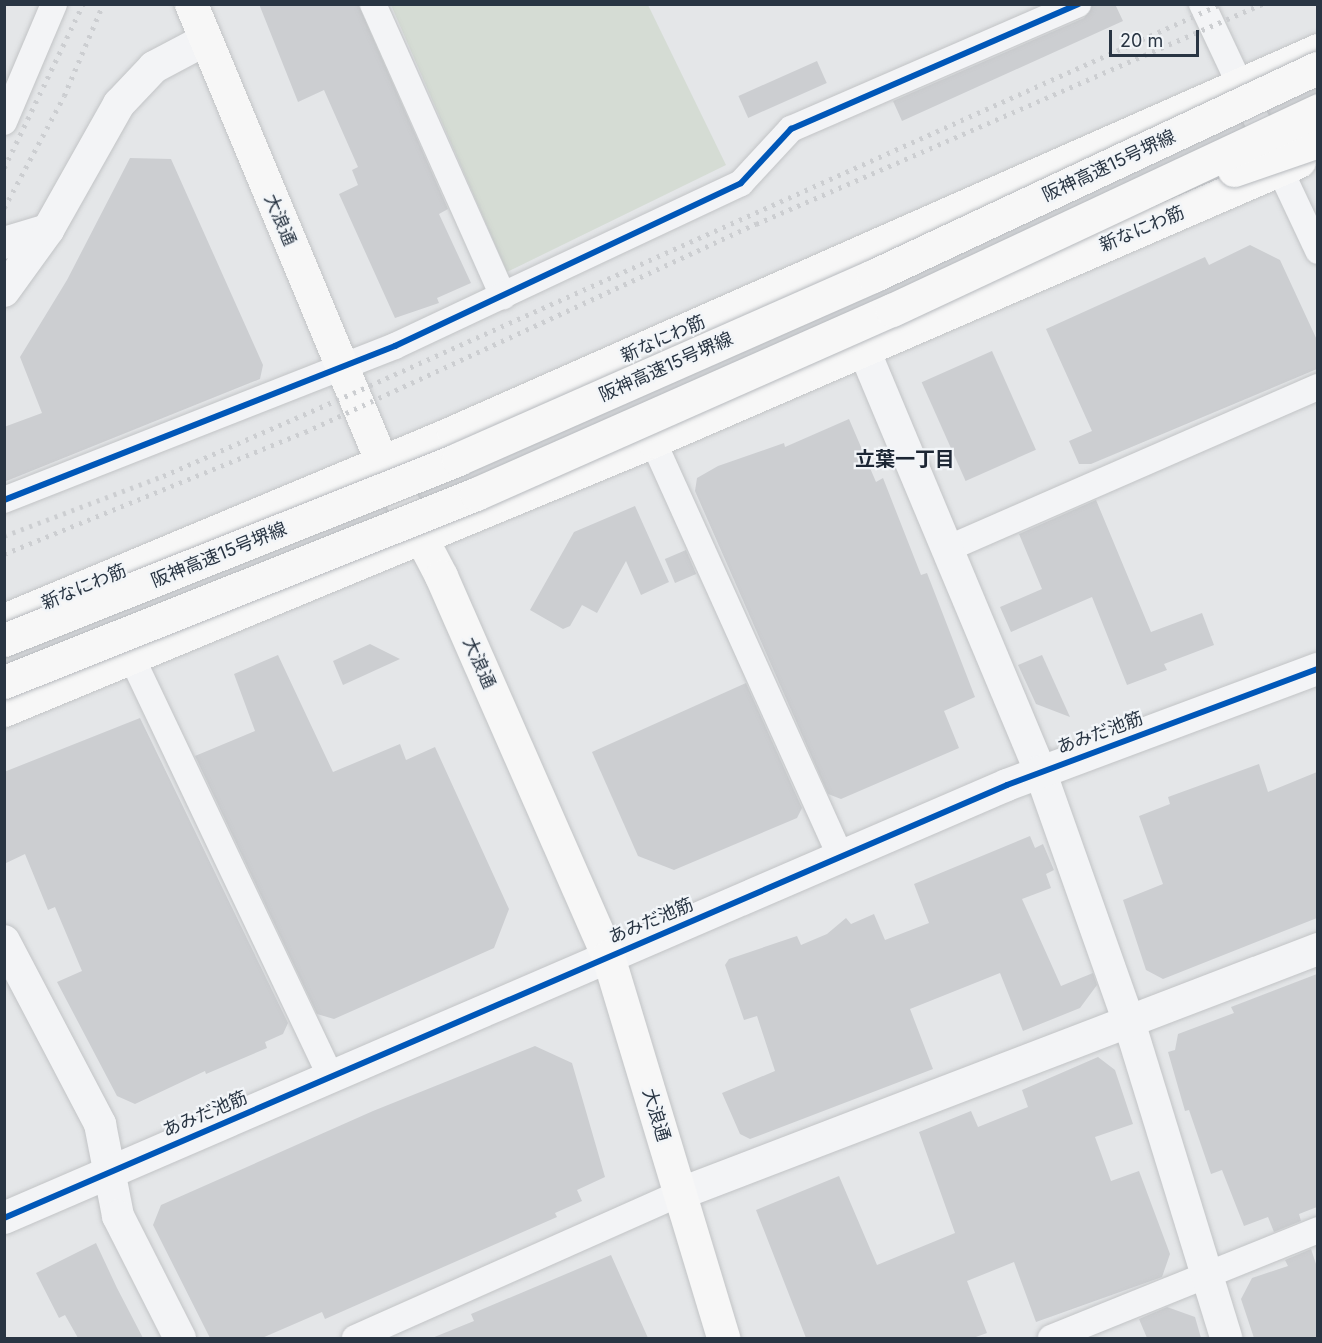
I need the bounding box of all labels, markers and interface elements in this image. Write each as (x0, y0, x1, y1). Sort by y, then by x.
scale bar (1112, 18, 1202, 56)
text: 20 m (1120, 30, 1163, 51)
street label: 阪神高速15号堺線 (1039, 126, 1179, 206)
street label: 大浪通 (260, 191, 300, 249)
street label: 新なにわ筋 (1096, 201, 1188, 257)
street label: 新なにわ筋 (617, 311, 709, 367)
street label: 阪神高速15号堺線 (596, 328, 736, 406)
district label: 立葉一丁目 (855, 447, 955, 471)
street label: 阪神高速15号堺線 (148, 518, 290, 592)
street label: 新なにわ筋 (38, 559, 130, 615)
street label: 大浪通 (458, 634, 500, 692)
street label: あみだ池筋 (1054, 707, 1146, 759)
street label: あみだ池筋 (605, 893, 697, 949)
street label: あみだ池筋 (159, 1086, 251, 1142)
street label: 大浪通 (638, 1086, 674, 1144)

